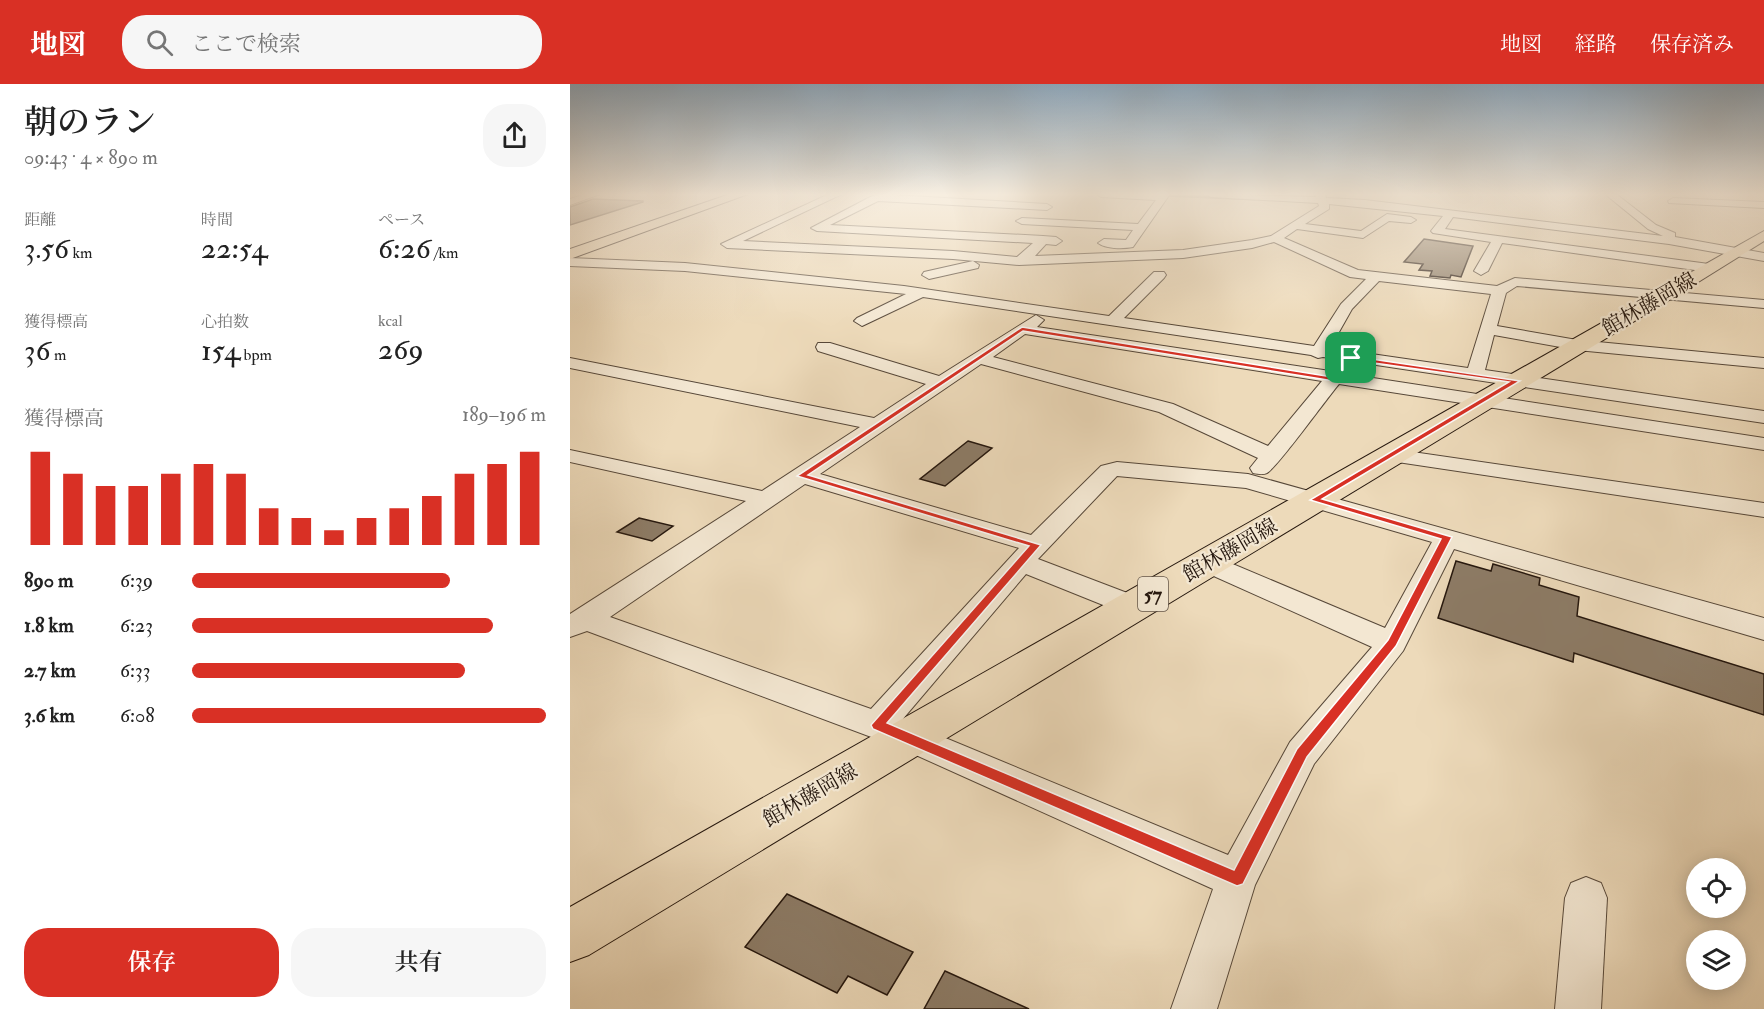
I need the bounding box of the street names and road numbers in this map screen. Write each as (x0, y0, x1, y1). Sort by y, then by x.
street label: 館林藤岡線 (1597, 266, 1701, 342)
street label: 館林藤岡線 (1178, 512, 1282, 588)
road number: 57 (1138, 577, 1168, 611)
street label: 館林藤岡線 (758, 757, 862, 833)

